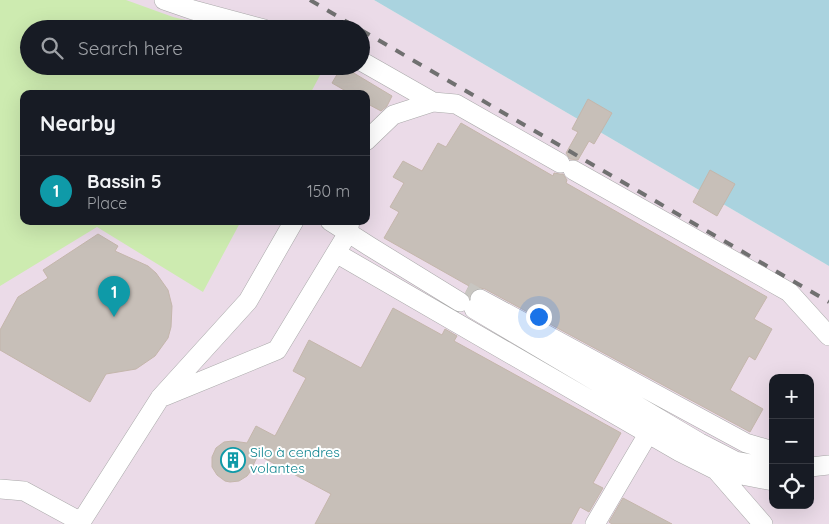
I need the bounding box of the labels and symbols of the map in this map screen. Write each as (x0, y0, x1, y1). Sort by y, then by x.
pin: 1 (98, 276, 130, 317)
your location (526, 304, 552, 330)
place label: Silo à cendres volantes (250, 443, 340, 477)
building icon: Silo à cendres volantes (220, 447, 246, 473)

